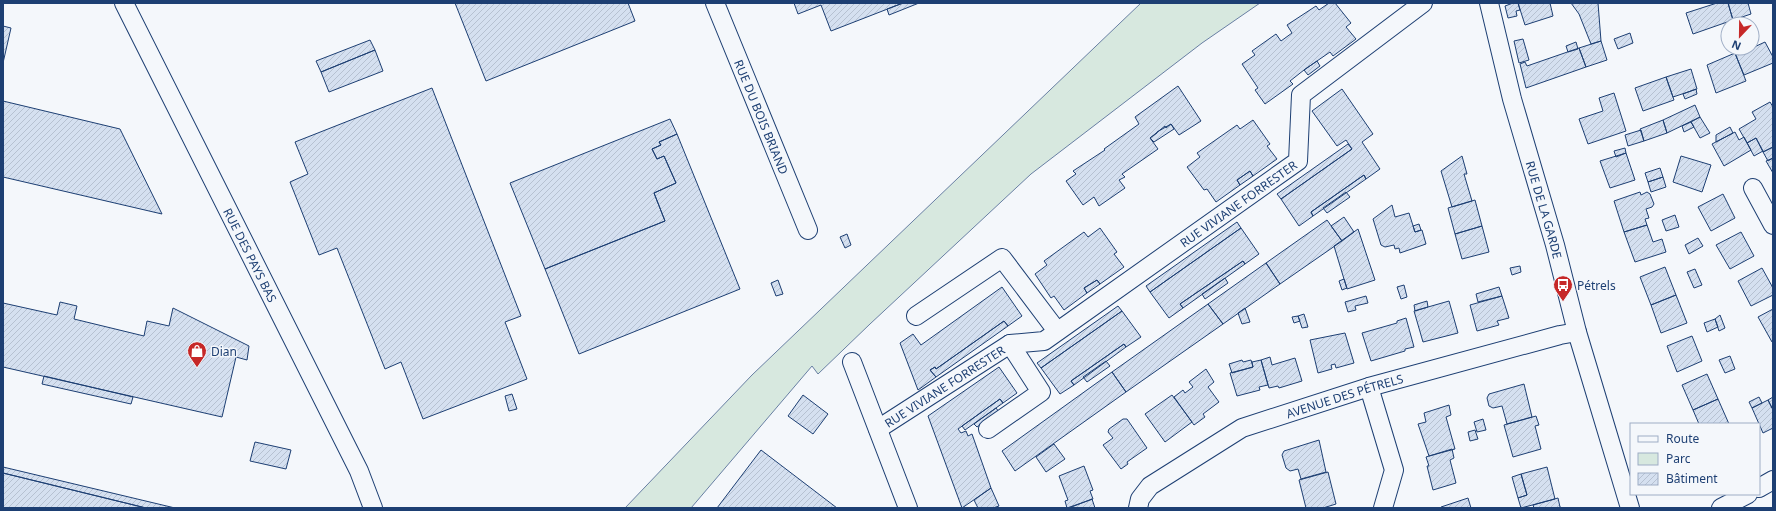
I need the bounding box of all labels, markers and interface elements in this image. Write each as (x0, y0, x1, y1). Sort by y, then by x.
north arrow (1720, 16, 1760, 56)
text: N (1729, 37, 1743, 54)
street label: RUE DU BOIS BRIAND (731, 57, 793, 177)
street label: RUE VIVIANE FORRESTER (1176, 156, 1300, 251)
street label: RUE DE LA GARDE (1522, 159, 1567, 260)
street label: RUE DES PAYS BAS (220, 205, 282, 305)
bus stop icon: Pétrels (1552, 274, 1574, 302)
place label: Pétrels (1577, 277, 1616, 294)
shop icon: Dian (186, 340, 208, 368)
street label: RUE VIVIANE FORRESTER (881, 341, 1008, 431)
place label: Dian (211, 343, 237, 360)
street label: AVENUE DES PÉTRELS (1284, 369, 1405, 422)
legend (1630, 423, 1760, 495)
text: Route (1666, 430, 1699, 447)
text: Parc (1666, 450, 1691, 467)
text: Bâtiment (1666, 470, 1718, 487)

